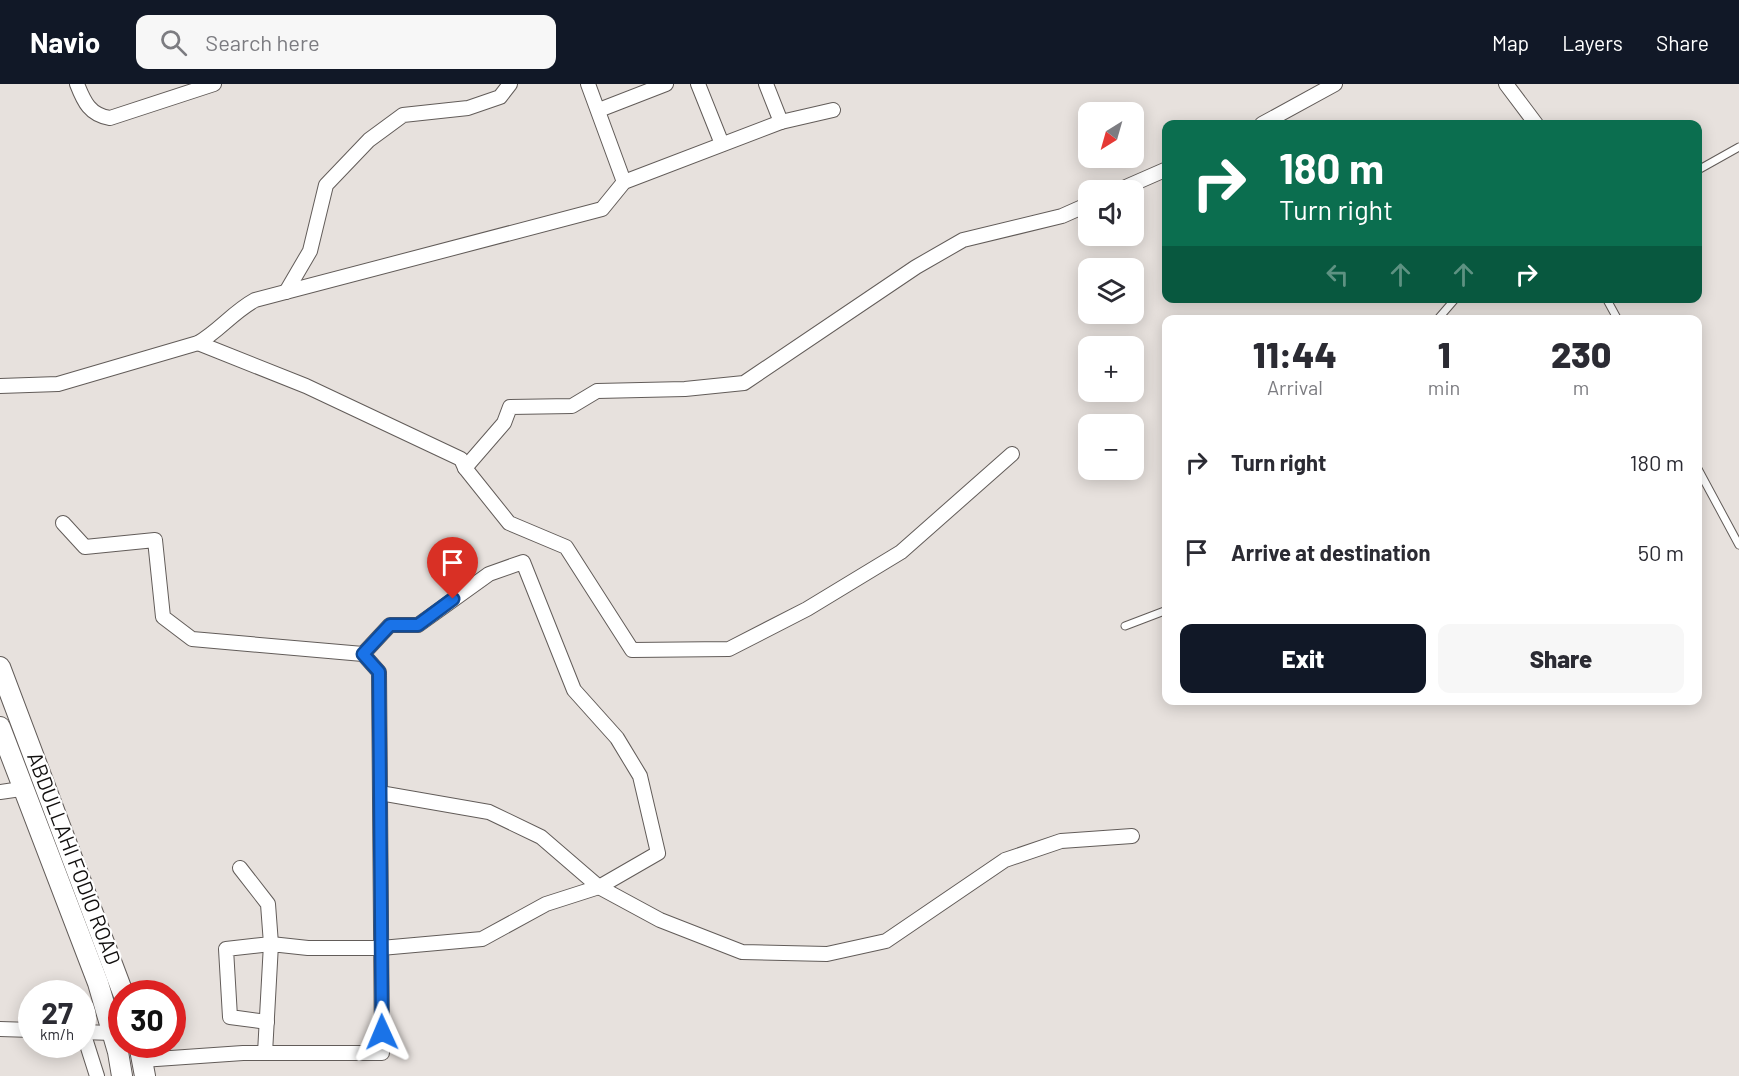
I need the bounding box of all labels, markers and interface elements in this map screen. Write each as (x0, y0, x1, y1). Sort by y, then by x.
search box (136, 15, 556, 69)
text: Navio (30, 25, 100, 59)
icon: search (157, 26, 190, 59)
text: Search here (205, 29, 320, 55)
text: Map (1492, 30, 1529, 55)
text: Layers (1562, 30, 1623, 55)
text: Share (1656, 30, 1709, 55)
north arrow (1078, 102, 1144, 168)
map controls (1078, 102, 1144, 480)
text: 180 m (1279, 142, 1384, 192)
icon: right (1180, 144, 1258, 222)
button: sound (1078, 180, 1144, 246)
text: Turn right (1279, 193, 1393, 225)
button: layers (1078, 258, 1144, 324)
icon: left (1321, 258, 1354, 291)
icon: ahead (1384, 258, 1417, 291)
icon: ahead (1447, 258, 1480, 291)
icon: right (1510, 258, 1543, 291)
text: 11:44 (1253, 332, 1337, 375)
text: 1 (1438, 332, 1450, 375)
text: 230 (1551, 332, 1611, 375)
button: + (1078, 336, 1144, 402)
text: Arrival (1267, 375, 1323, 399)
text: min (1428, 375, 1460, 399)
text: m (1573, 375, 1589, 399)
button: − (1078, 414, 1144, 480)
icon: right (1180, 446, 1213, 479)
text: Turn right (1231, 449, 1326, 475)
text: 180 m (1630, 449, 1684, 475)
icon: arrive (1180, 536, 1213, 569)
pin (427, 537, 478, 599)
text: Arrive at destination (1231, 539, 1430, 565)
text: 50 m (1638, 539, 1684, 565)
icon: arrive (436, 546, 469, 579)
button: Exit (1180, 624, 1426, 693)
button: Share (1438, 624, 1684, 693)
street label: ABDULLAHI FODIO ROAD (23, 748, 127, 968)
speed limit sign: 30 (108, 980, 186, 1058)
text: 27 (41, 994, 73, 1030)
position arrow (350, 1000, 414, 1064)
text: km/h (40, 1025, 74, 1043)

